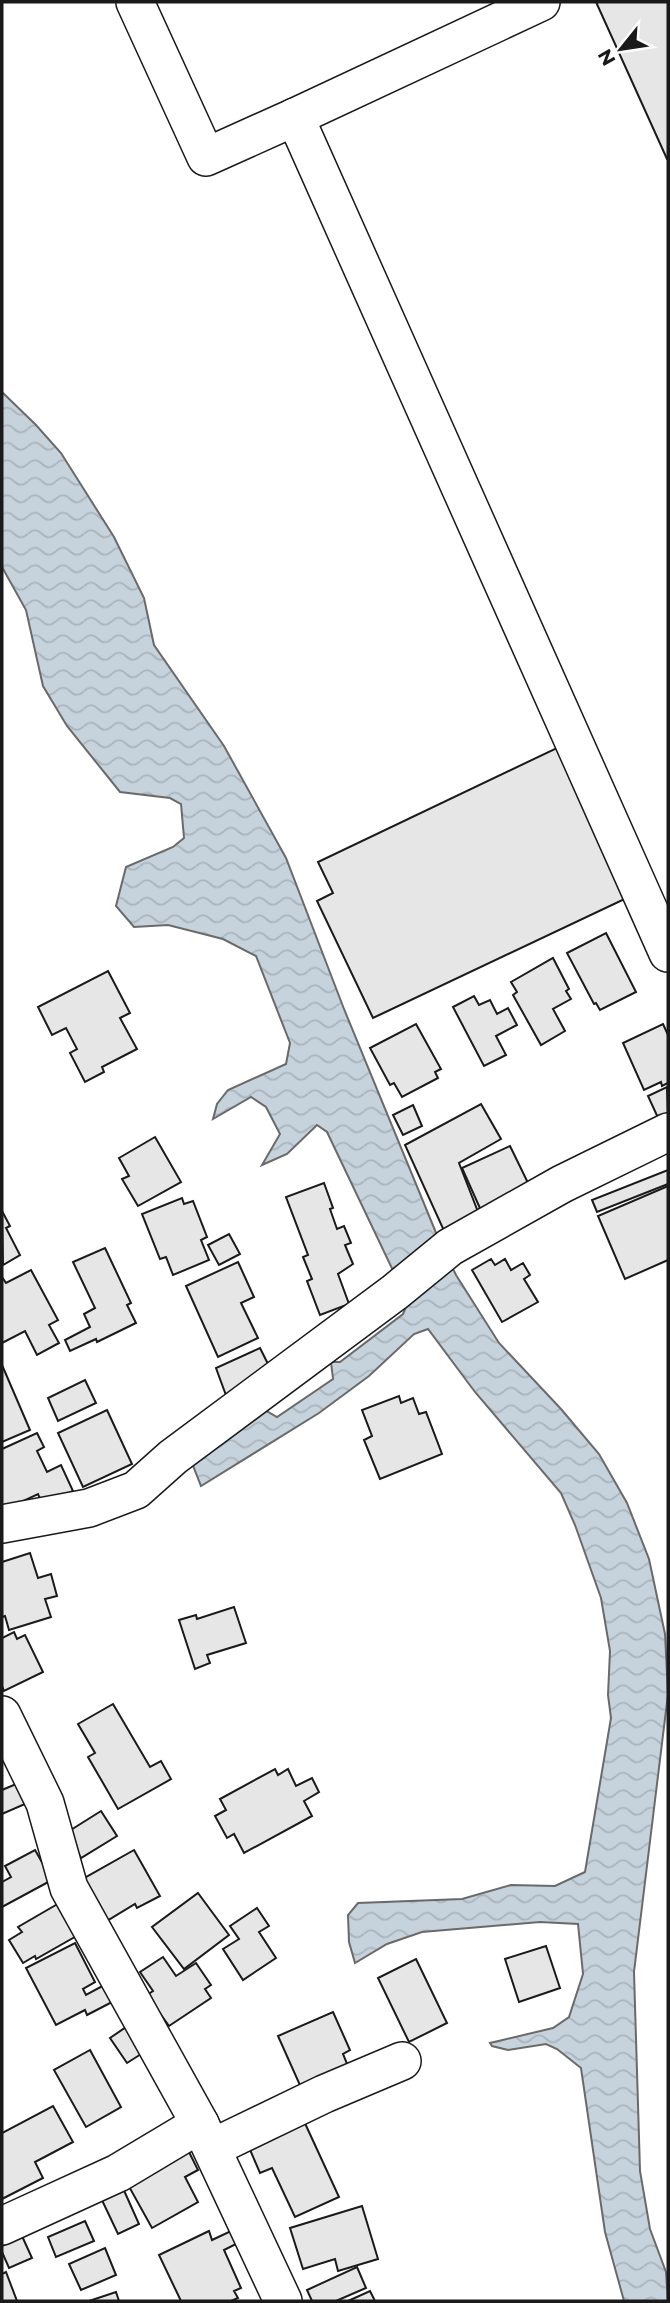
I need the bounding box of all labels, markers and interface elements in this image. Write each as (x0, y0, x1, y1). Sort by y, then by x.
north arrow (586, 14, 656, 84)
text: N (593, 45, 621, 70)

